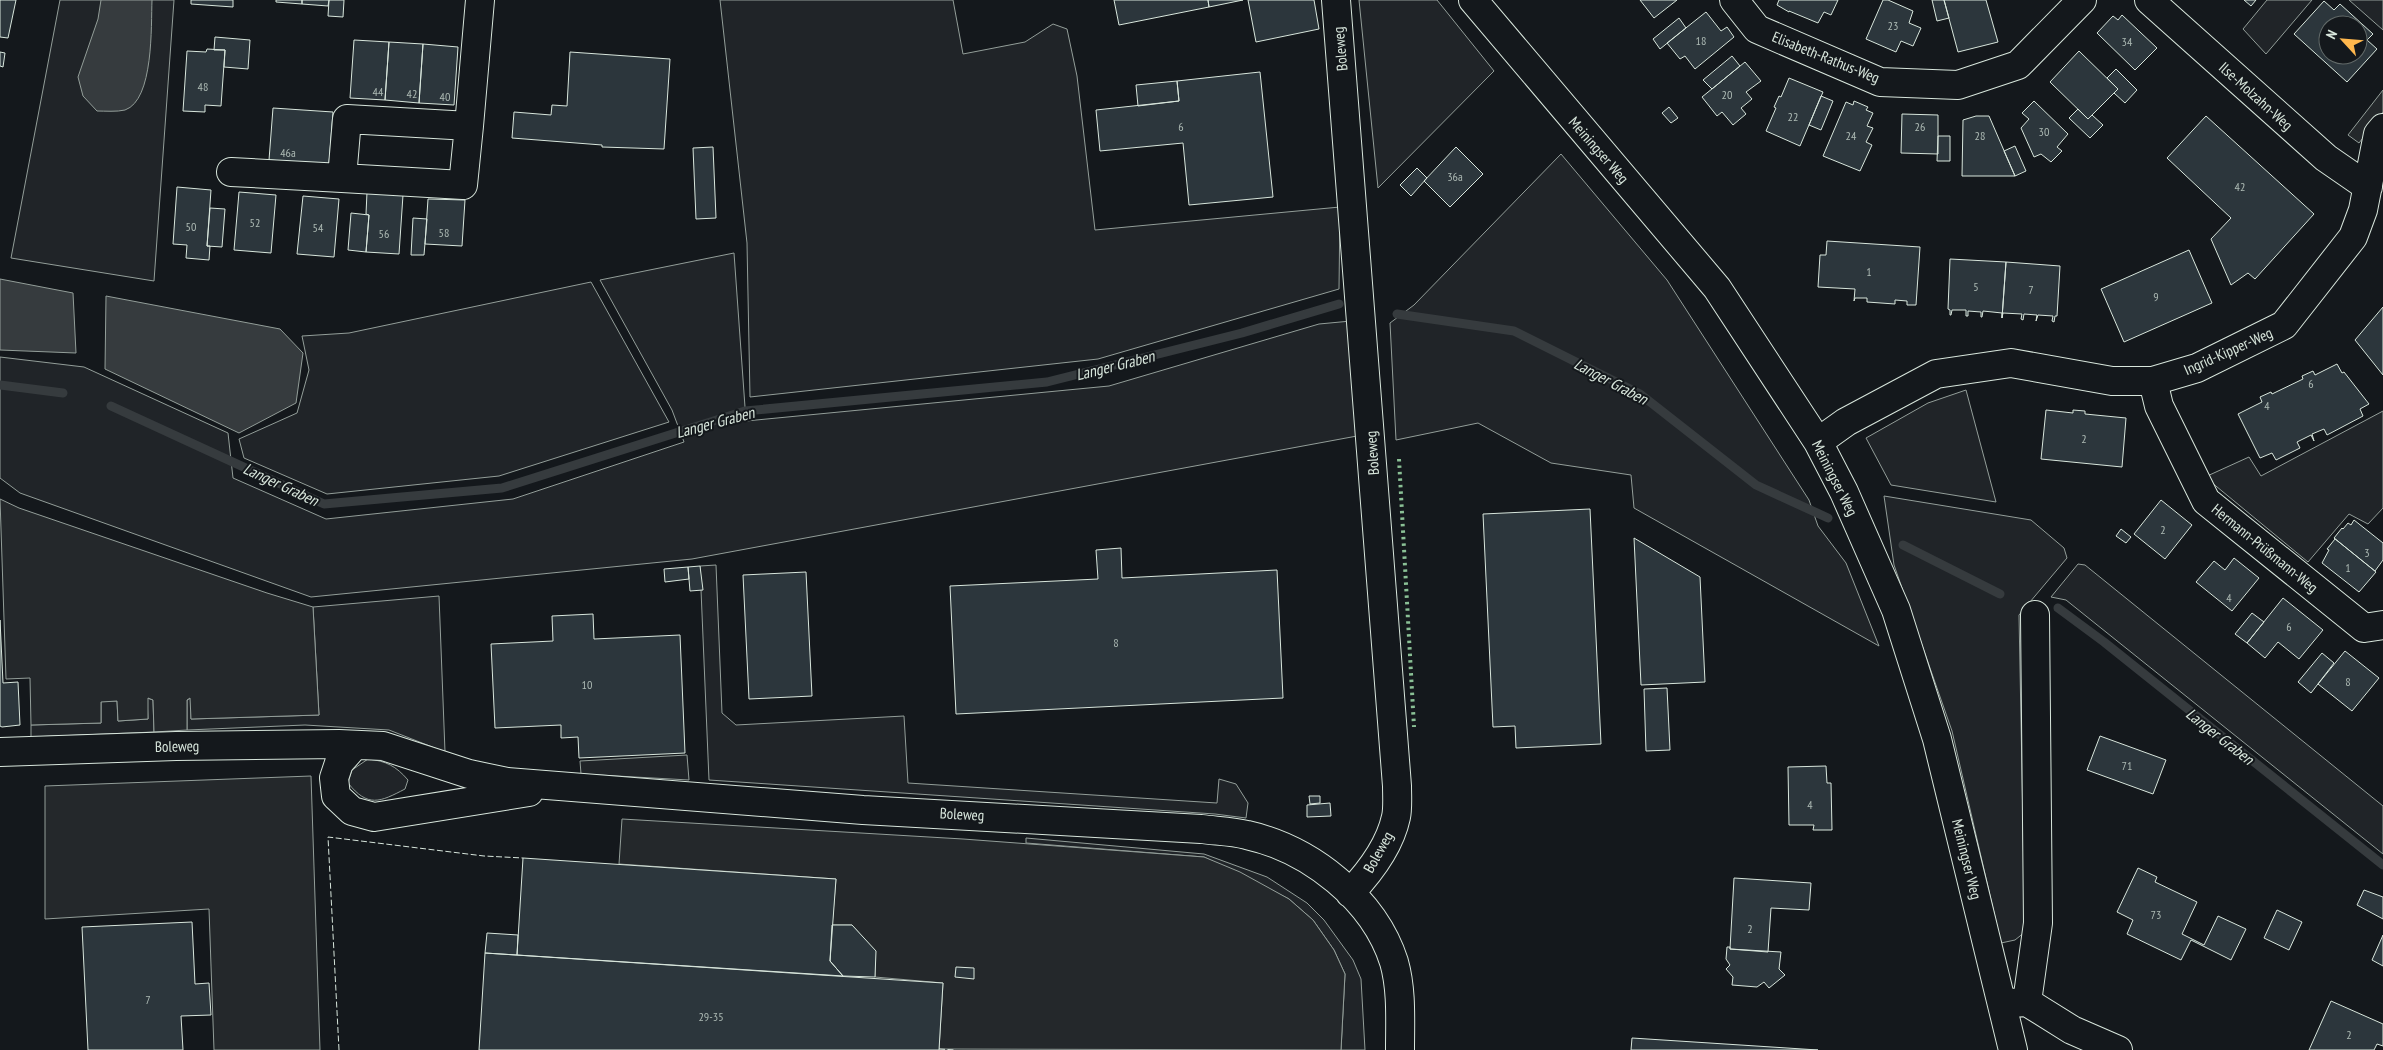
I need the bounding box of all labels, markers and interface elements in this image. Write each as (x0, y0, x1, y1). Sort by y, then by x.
north arrow (2318, 15, 2368, 65)
house number: 23 (1888, 18, 1898, 33)
street label: Boleweg (1329, 26, 1351, 72)
street label: Elisabeth-Rathus-Weg (1770, 27, 1882, 87)
text: N (2322, 27, 2341, 42)
house number: 18 (1696, 33, 1706, 48)
house number: 34 (2122, 34, 2133, 49)
street label: Ilse-Molzahn-Weg (2215, 58, 2297, 134)
house number: 48 (198, 79, 208, 94)
house number: 44 (373, 84, 384, 99)
house number: 42 (407, 86, 417, 101)
house number: 20 (1722, 87, 1732, 102)
house number: 40 (440, 89, 450, 104)
house number: 22 (1788, 109, 1798, 124)
street label: Meiningser Weg (1565, 113, 1633, 187)
house number: 6 (1178, 119, 1184, 134)
house number: 26 (1915, 119, 1925, 134)
house number: 30 (2039, 124, 2049, 139)
house number: 24 (1846, 128, 1857, 143)
house number: 28 (1975, 128, 1985, 143)
house number: 46a (280, 145, 296, 160)
house number: 36a (1447, 169, 1463, 184)
house number: 42 (2235, 179, 2245, 194)
house number: 52 (250, 215, 260, 230)
house number: 50 (186, 219, 196, 234)
house number: 54 (313, 220, 324, 235)
house number: 58 (439, 225, 449, 240)
house number: 56 (379, 226, 389, 241)
house number: 1 (1866, 264, 1872, 279)
house number: 5 (1973, 279, 1979, 294)
house number: 7 (2028, 282, 2034, 297)
house number: 9 (2153, 289, 2159, 304)
street label: Ingrid-Kipper-Weg (2181, 323, 2275, 379)
water label: Langer Graben (1074, 345, 1157, 384)
water label: Langer Graben (1571, 353, 1652, 409)
house number: 6 (2308, 376, 2314, 391)
house number: 4 (2264, 398, 2270, 413)
water label: Langer Graben (674, 402, 757, 442)
street label: Boleweg (1361, 430, 1383, 476)
house number: 2 (2081, 431, 2087, 446)
street label: Meiningser Weg (1808, 437, 1862, 519)
water label: Langer Graben (240, 458, 323, 510)
street label: Hermann-Prüßmann-Weg (2208, 499, 2322, 597)
house number: 2 (2160, 522, 2166, 537)
house number: 3 (2364, 545, 2370, 560)
house number: 1 (2345, 560, 2351, 575)
house number: 4 (2226, 590, 2232, 605)
house number: 6 (2286, 619, 2292, 634)
house number: 8 (1113, 635, 1119, 650)
house number: 8 (2345, 674, 2351, 689)
house number: 10 (582, 677, 592, 692)
water label: Langer Graben (2182, 703, 2259, 769)
street label: Boleweg (155, 736, 199, 756)
house number: 71 (2122, 758, 2132, 773)
house number: 4 (1807, 797, 1813, 812)
street label: Boleweg (939, 803, 985, 825)
street label: Meiningser Weg (1948, 817, 1986, 901)
street label: Boleweg (1359, 828, 1397, 876)
house number: 73 (2151, 907, 2161, 922)
house number: 2 (1747, 921, 1753, 936)
house number: 7 (145, 992, 151, 1007)
house number: 29-35 (698, 1009, 724, 1024)
house number: 2 (2346, 1027, 2352, 1042)

